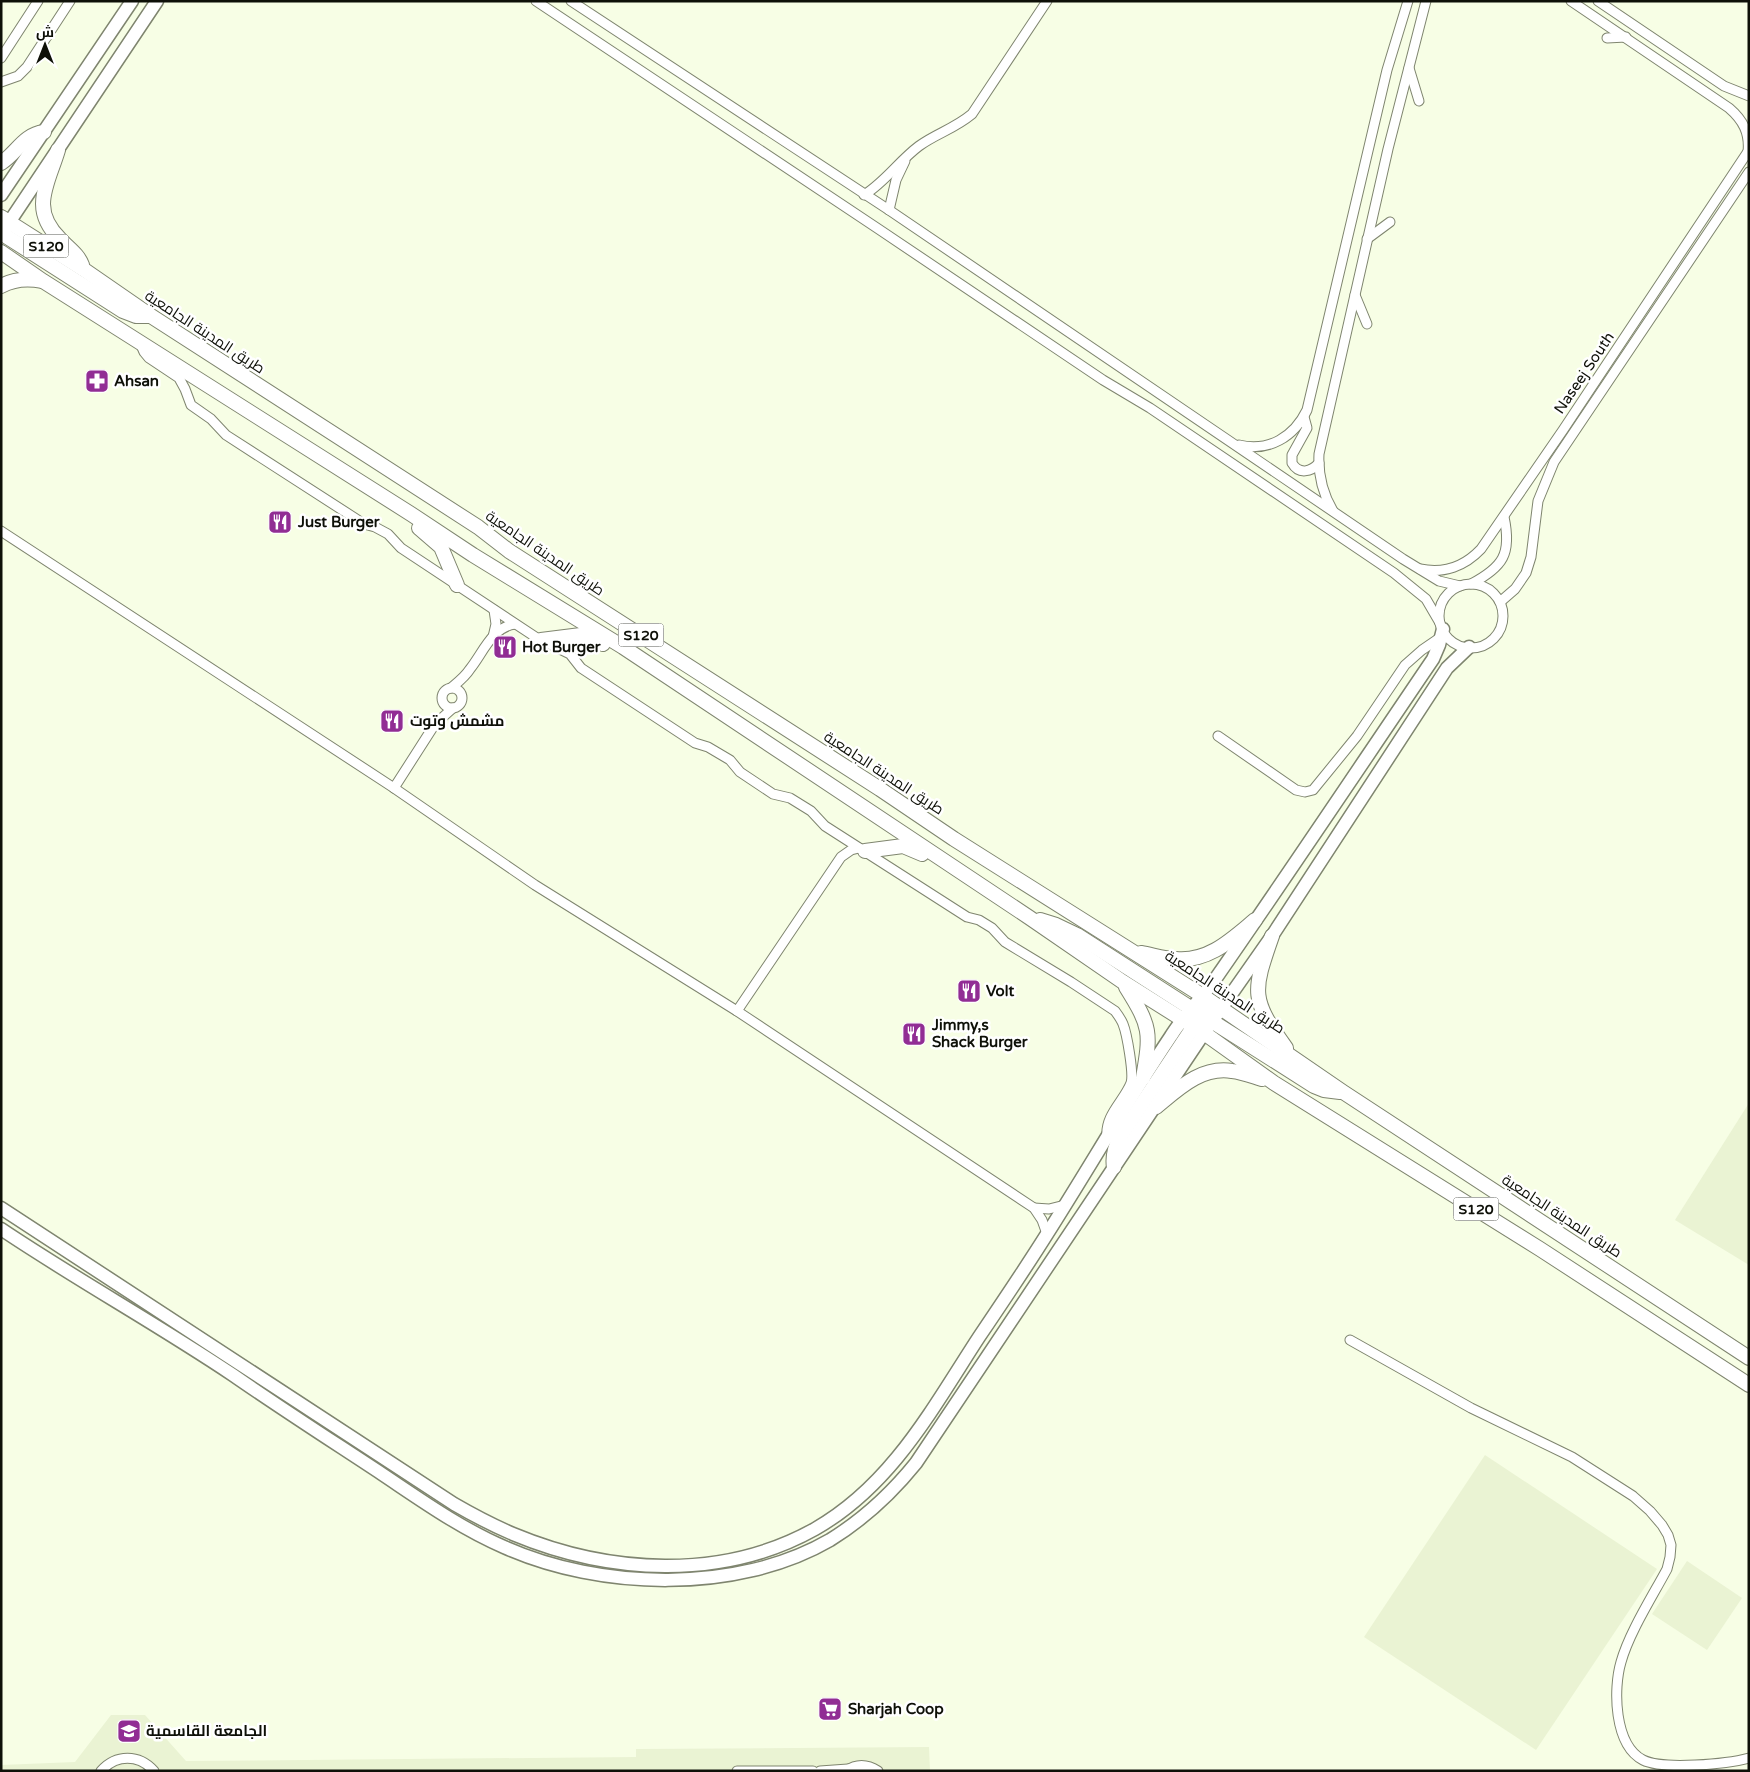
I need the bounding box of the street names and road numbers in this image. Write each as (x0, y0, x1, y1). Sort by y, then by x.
road number: S120 (23, 235, 68, 258)
street label: طريق المدينة الجامعية (141, 287, 268, 378)
street label: Naseej South (1550, 329, 1618, 417)
street label: طريق المدينة الجامعية (482, 507, 608, 600)
road number: S120 (618, 624, 664, 646)
street label: طريق المدينة الجامعية (820, 728, 947, 819)
street label: طريق المدينة الجامعية (1161, 947, 1288, 1038)
street label: طريق المدينة الجامعية (1498, 1171, 1625, 1262)
road number: S120 (1454, 1198, 1498, 1220)

